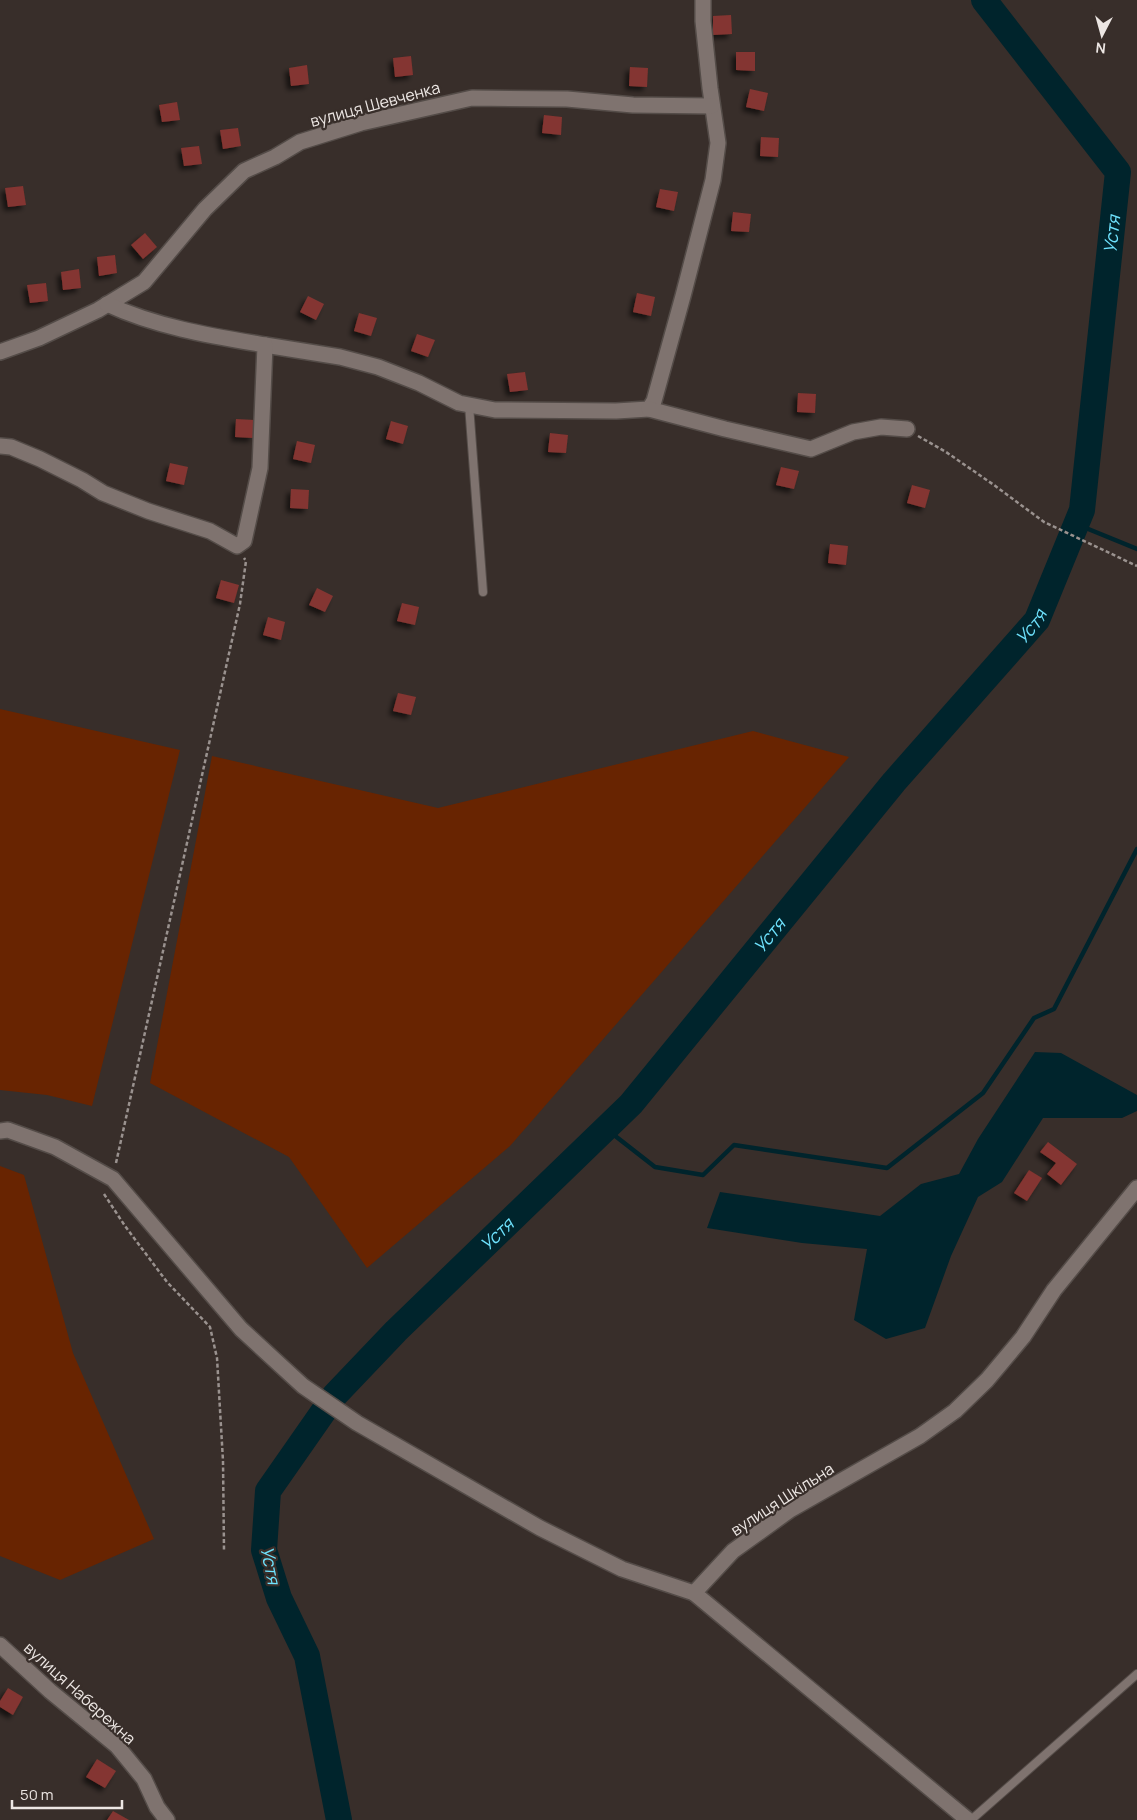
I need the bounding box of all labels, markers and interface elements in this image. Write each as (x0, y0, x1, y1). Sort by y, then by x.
north arrow (1077, 10, 1127, 60)
text: N (1095, 38, 1107, 58)
street label: вулиця Шевченка (308, 76, 442, 132)
water label: Устя (1097, 212, 1126, 255)
water label: Устя (1009, 604, 1053, 649)
water label: Устя (747, 911, 791, 958)
water label: Устя (474, 1211, 520, 1256)
street label: вулиця Шкільна (726, 1457, 838, 1541)
water label: Устя (255, 1544, 287, 1588)
street label: вулиця Набережна (19, 1637, 141, 1749)
scale bar (12, 1778, 122, 1810)
text: 50 m (20, 1784, 54, 1805)

